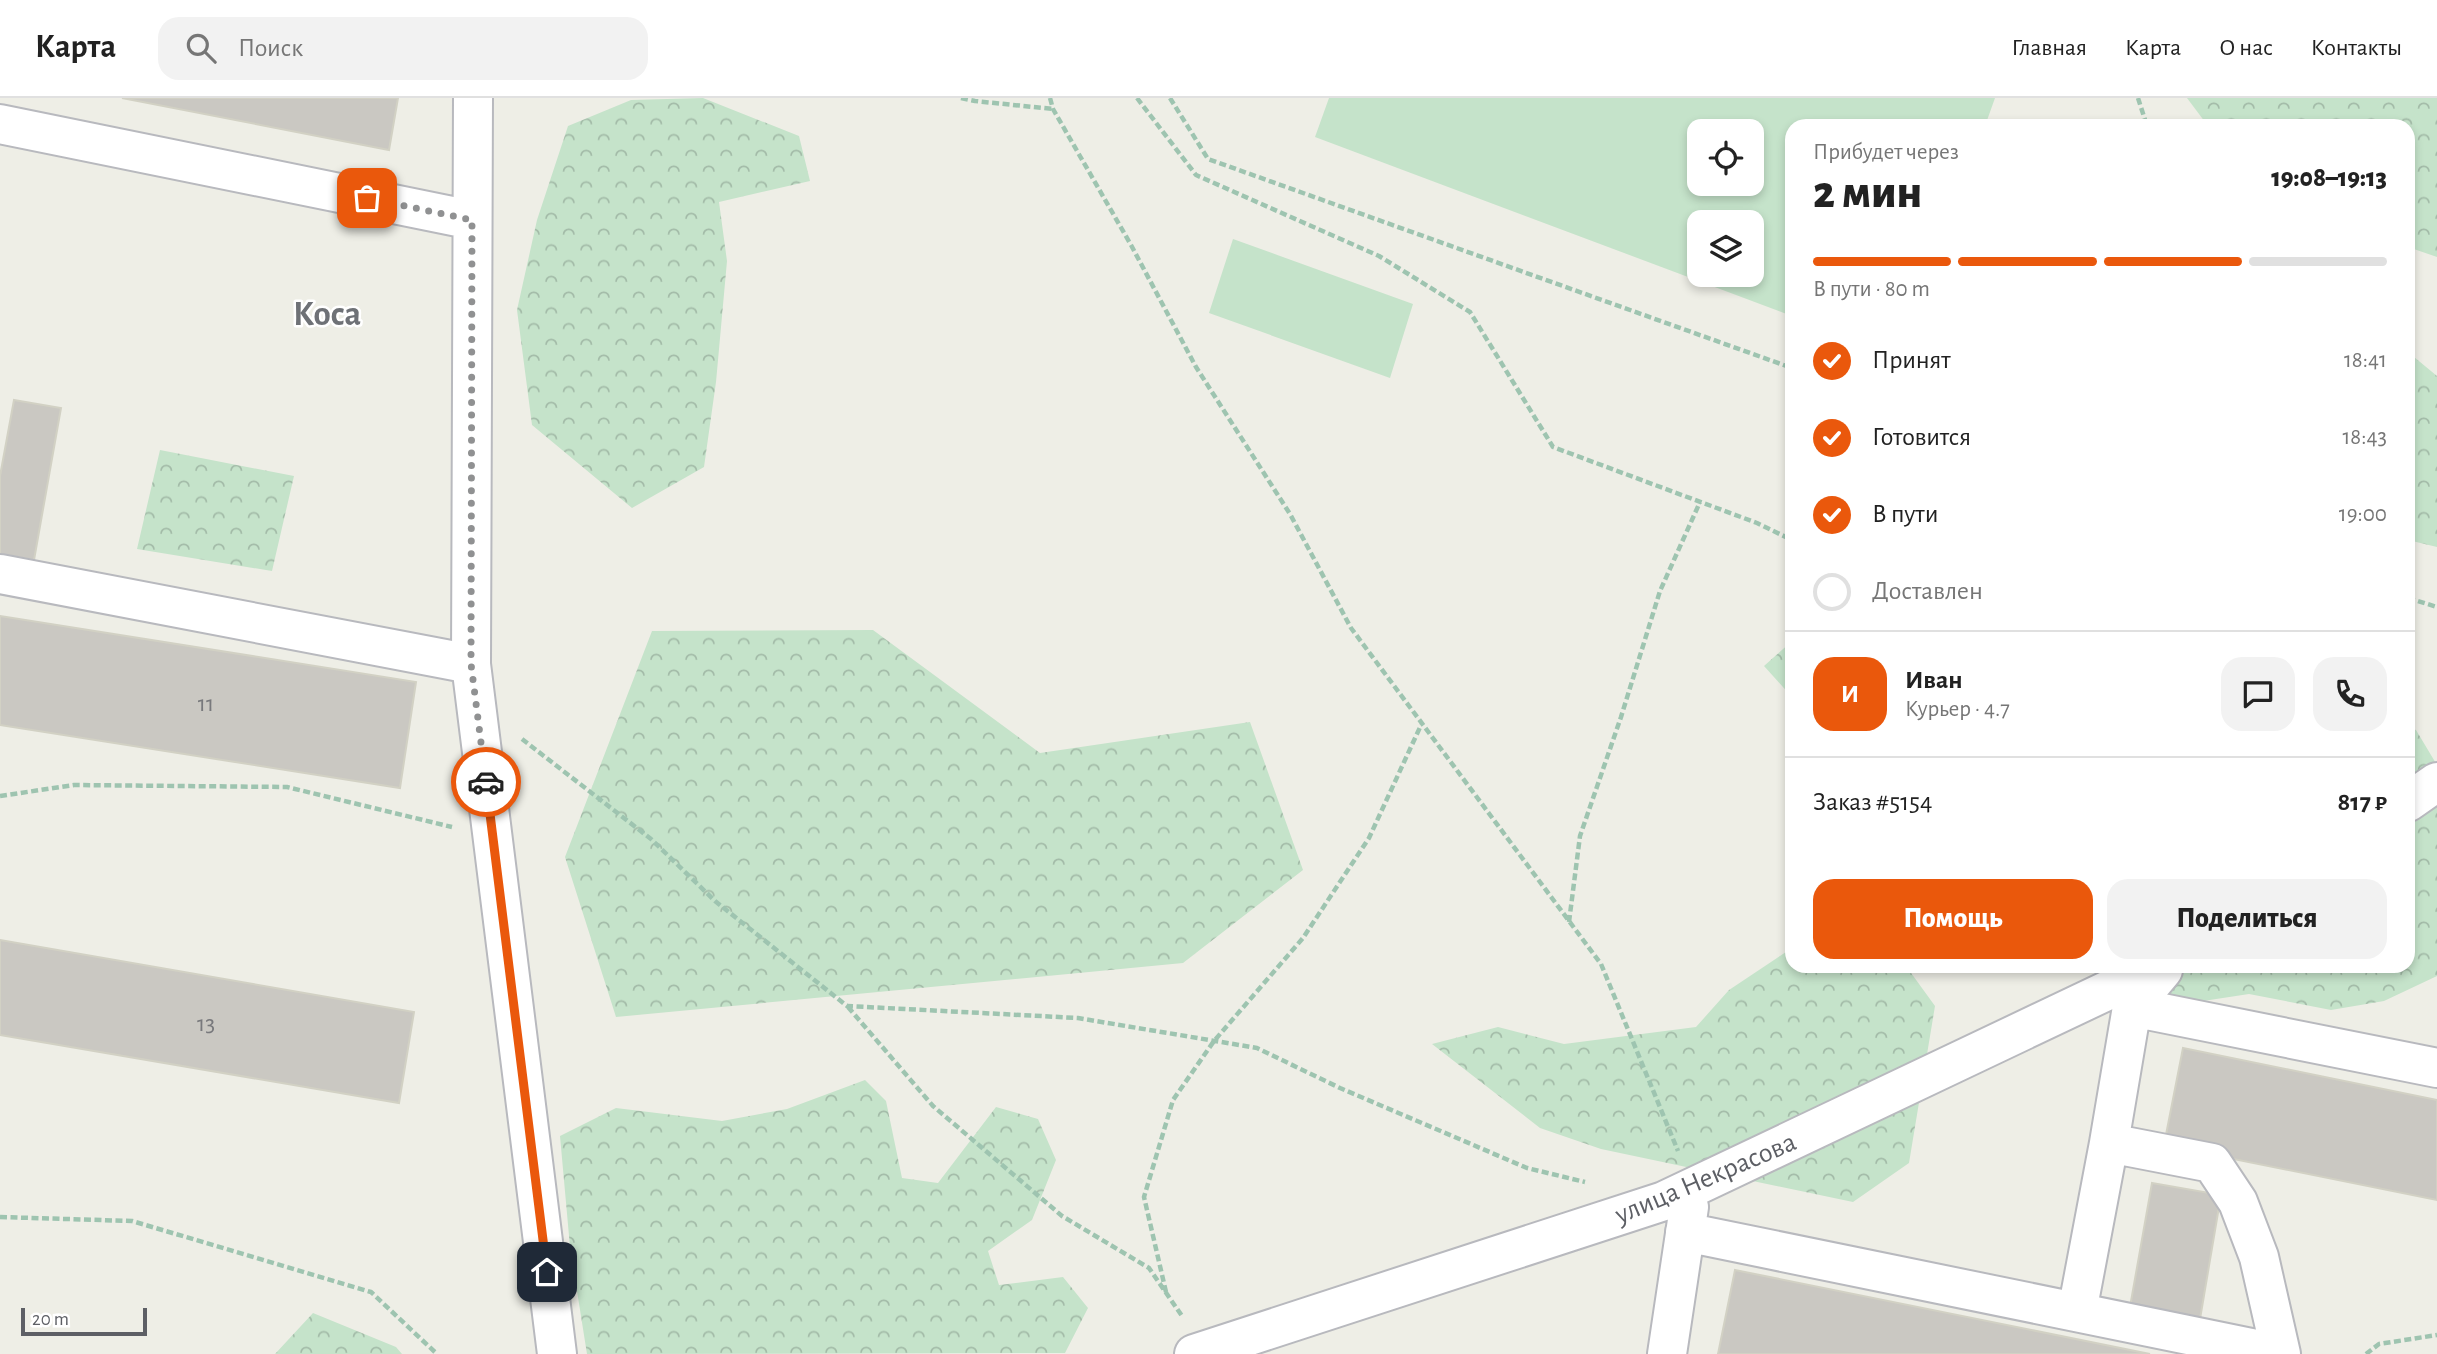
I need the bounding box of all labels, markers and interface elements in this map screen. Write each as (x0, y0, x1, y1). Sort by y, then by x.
search box (158, 17, 648, 80)
icon: search (182, 29, 220, 67)
text: Карта (35, 31, 116, 64)
text: Поиск (238, 35, 303, 61)
text: Главная (2012, 36, 2087, 60)
text: Карта (2125, 36, 2181, 60)
text: О нас (2219, 36, 2273, 60)
text: Контакты (2311, 36, 2402, 60)
map controls (1687, 119, 1764, 287)
button: locate (1687, 119, 1764, 196)
text: Прибудет через (1813, 141, 1959, 164)
text: 19:08–19:13 (2271, 165, 2387, 191)
pin (337, 168, 397, 228)
text: 2 мин (1813, 170, 1922, 216)
icon: bag (348, 179, 386, 217)
button: layers (1687, 210, 1764, 287)
text: В пути · 80 m (1813, 278, 1930, 301)
district label: Коса (293, 297, 361, 332)
icon: check (1813, 342, 1851, 380)
text: Принят (1872, 347, 1951, 373)
text: 18:41 (2344, 349, 2387, 372)
icon: check (1813, 419, 1851, 457)
text: Готовится (1872, 424, 1971, 450)
text: 18:43 (2342, 426, 2387, 449)
icon: check (1813, 496, 1851, 534)
text: В пути (1872, 501, 1938, 527)
text: 19:00 (2339, 503, 2387, 526)
text: Доставлен (1872, 578, 1983, 604)
button: chat (2221, 657, 2295, 731)
button: phone (2313, 657, 2387, 731)
text: Иван (1905, 667, 1963, 693)
text: И (1841, 681, 1859, 707)
house number: 11 (198, 692, 214, 716)
text: Курьер · 4.7 (1905, 698, 2010, 721)
courier (451, 747, 521, 817)
icon: car (467, 763, 505, 801)
text: Заказ #5154 (1813, 789, 1932, 815)
text: 817 ₽ (2337, 789, 2387, 815)
button: Помощь (1813, 879, 2093, 959)
button: Поделиться (2107, 879, 2387, 959)
house number: 13 (197, 1012, 215, 1036)
street label: улица Некрасова (1610, 1128, 1801, 1230)
pin (517, 1242, 577, 1302)
icon: home (528, 1253, 566, 1291)
scale bar (21, 1305, 147, 1337)
text: 20 m (32, 1310, 69, 1329)

